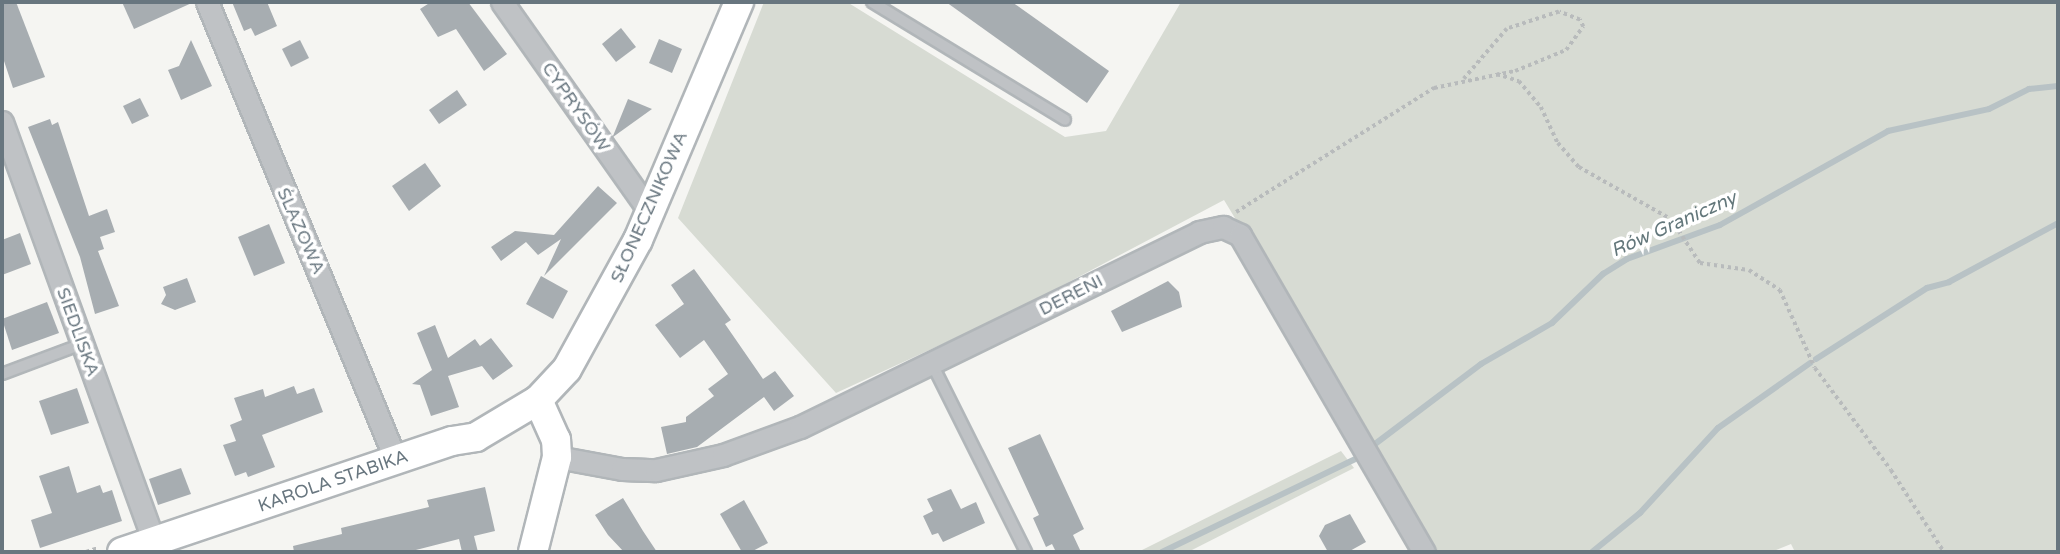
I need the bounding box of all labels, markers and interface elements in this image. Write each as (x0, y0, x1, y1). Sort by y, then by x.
street label: CYPRYSÓW (537, 58, 615, 156)
street label: SŁONECZNIKOWA (606, 128, 692, 286)
street label: ŚLAZOWA (272, 184, 330, 278)
water label: Rów Graniczny (1608, 187, 1740, 263)
street label: DERENI (1035, 270, 1107, 320)
street label: SIEDLISKA (52, 285, 104, 379)
street label: KAROLA STABIKA (255, 445, 411, 517)

